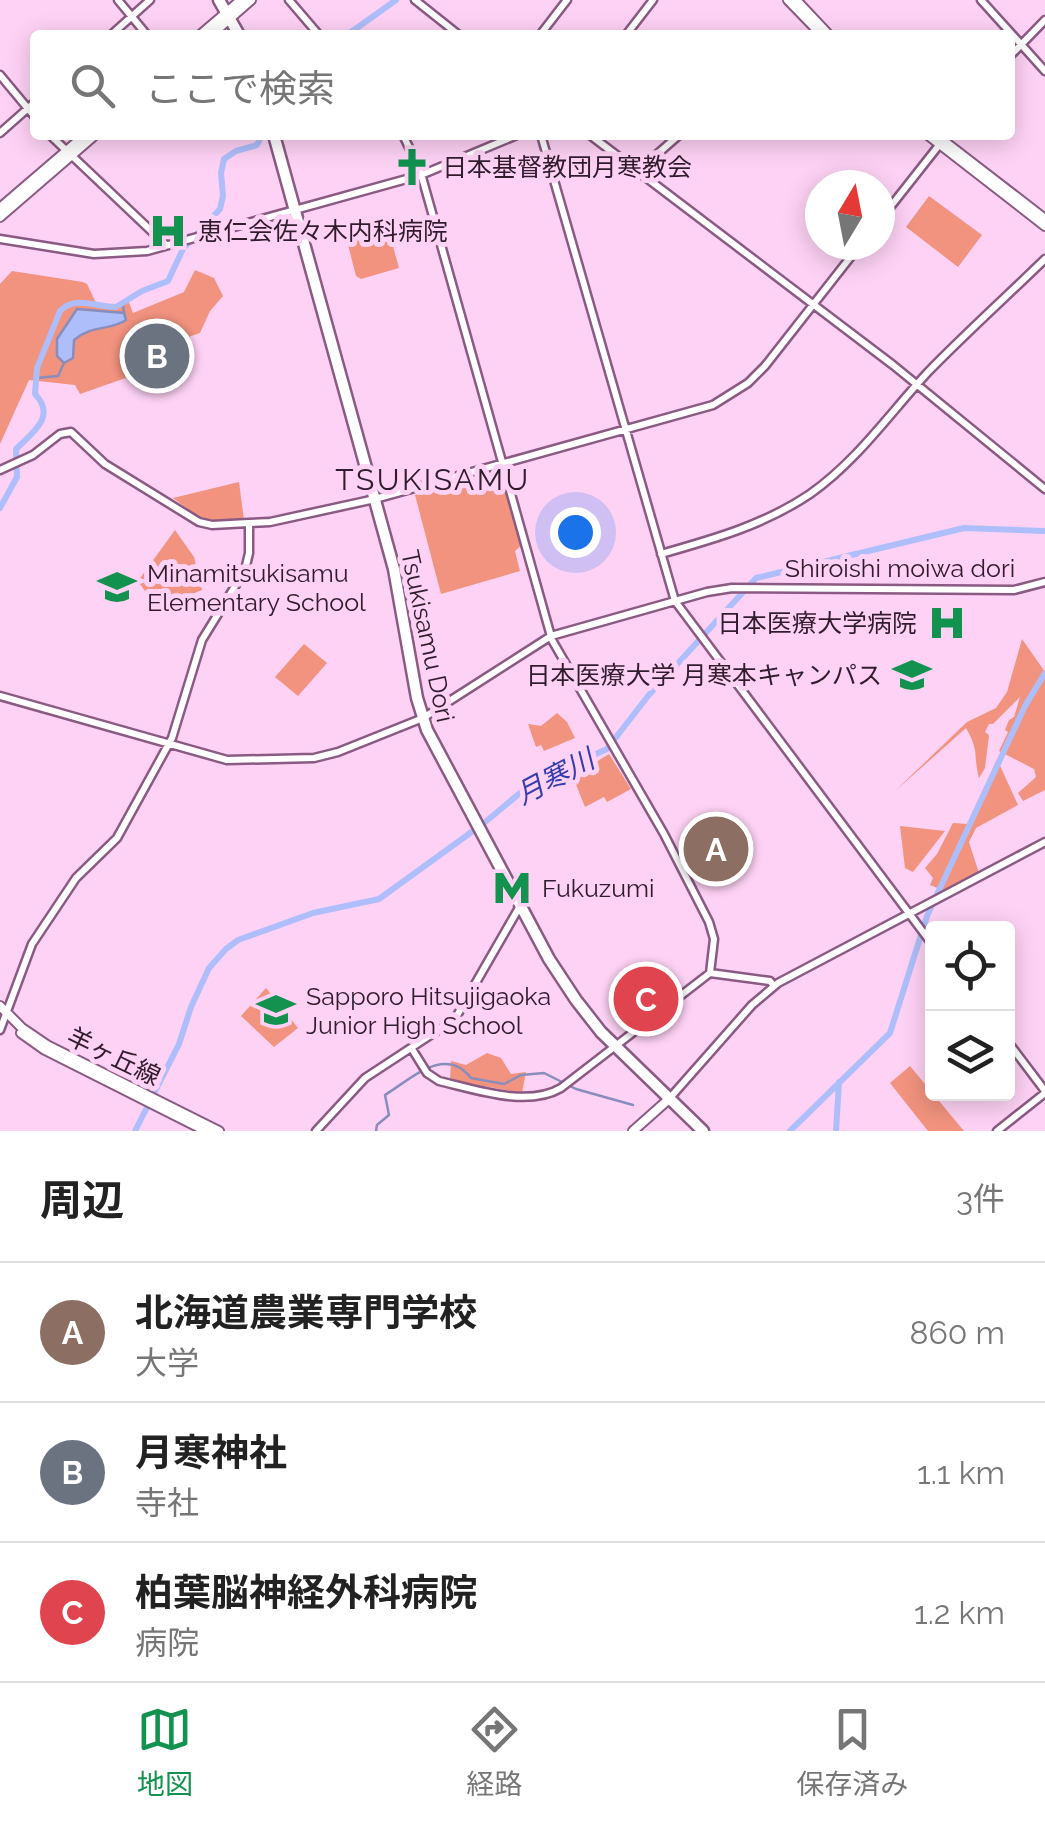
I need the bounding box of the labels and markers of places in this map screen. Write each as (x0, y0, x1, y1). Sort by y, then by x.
church icon: 日本基督教団月寒教会 (391, 146, 433, 188)
place label: 日本基督教団月寒教会 (442, 152, 692, 182)
hospital icon: 恵仁会佐々木内科病院 (147, 210, 189, 252)
place label: 恵仁会佐々木内科病院 (198, 216, 448, 246)
pin: B (124, 318, 190, 394)
place label: Minamitsukisamu Elementary School (147, 558, 366, 617)
school or university icon: Minamitsukisamu Elementary School (96, 566, 138, 608)
hospital icon: 日本医療大学病院 (926, 602, 968, 644)
place label: 日本医療大学病院 (717, 608, 917, 638)
school or university icon: 日本医療大学 月寒本キャンパス (891, 654, 933, 696)
place label: 日本医療大学 月寒本キャンパス (526, 660, 882, 690)
pin: A (684, 812, 748, 886)
metro station icon: Fukuzumi (491, 867, 533, 909)
place label: Fukuzumi (542, 873, 654, 903)
pin: C (614, 962, 678, 1036)
place label: Sapporo Hitsujigaoka Junior High School (306, 981, 551, 1040)
school or university icon: Sapporo Hitsujigaoka Junior High School (255, 989, 297, 1031)

